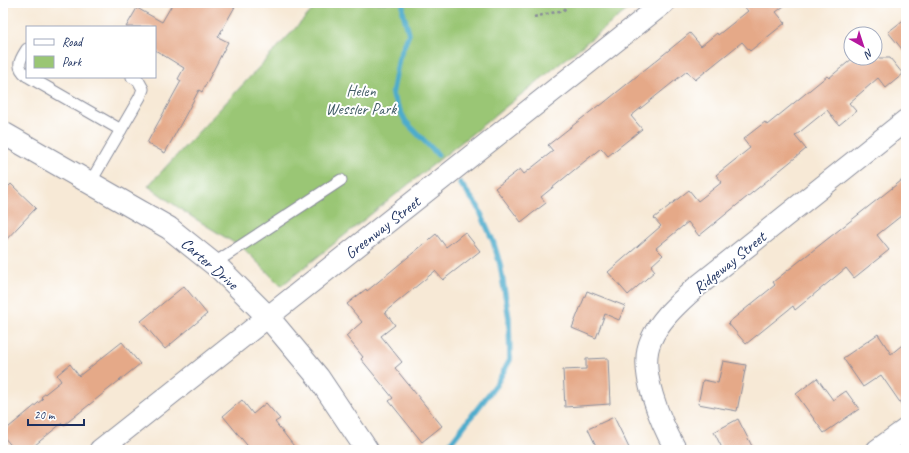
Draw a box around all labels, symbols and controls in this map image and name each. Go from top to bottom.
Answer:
legend [26,26,156,78]
north arrow [843,26,883,66]
text: Road [62,34,84,50]
text: N [861,46,876,63]
text: Park [62,54,83,70]
park label: Helen Wessler Park [326,81,397,119]
street label: Greenway Street [341,191,426,263]
street label: Ridgeway Street [689,226,771,298]
street label: Carter Drive [177,234,243,295]
scale bar [28,401,84,427]
text: 20 m [34,407,56,423]

